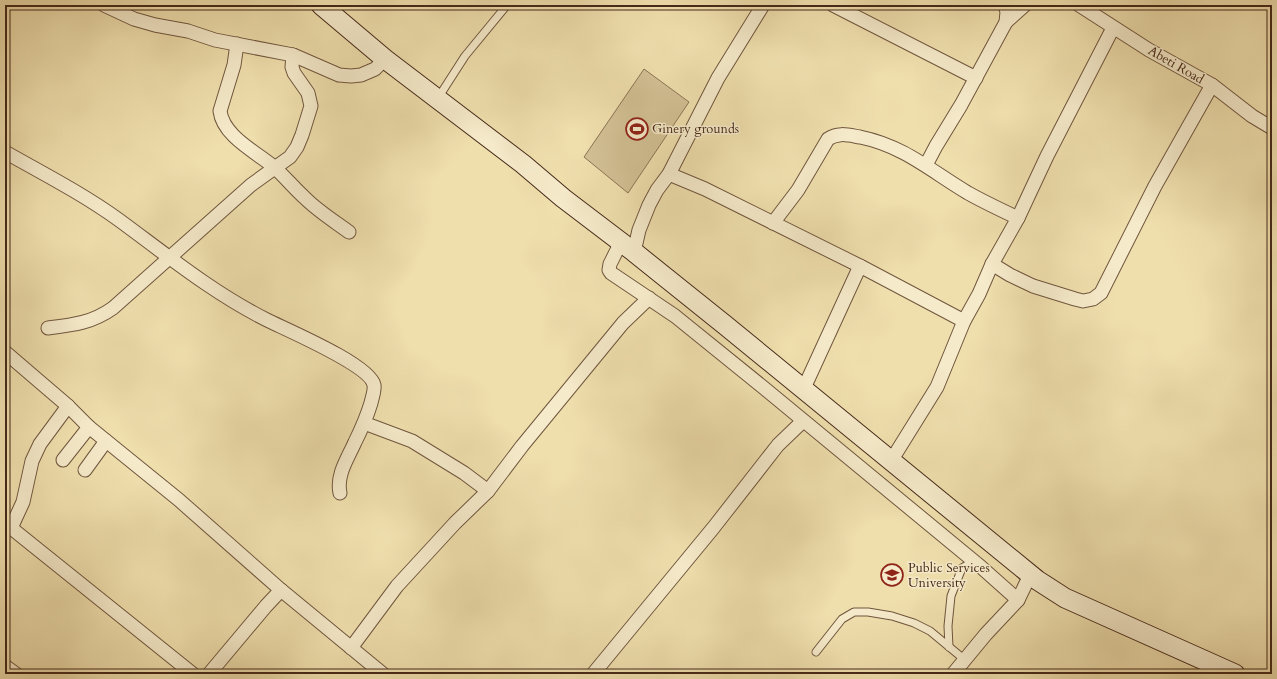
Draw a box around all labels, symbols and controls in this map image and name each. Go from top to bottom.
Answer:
street label: Abeti Road [1145,42,1207,88]
sports icon: Ginery grounds [624,116,650,142]
place label: Ginery grounds [652,120,739,138]
place label: Public Services University [908,559,990,592]
school or university icon: Public Services University [879,562,905,588]

